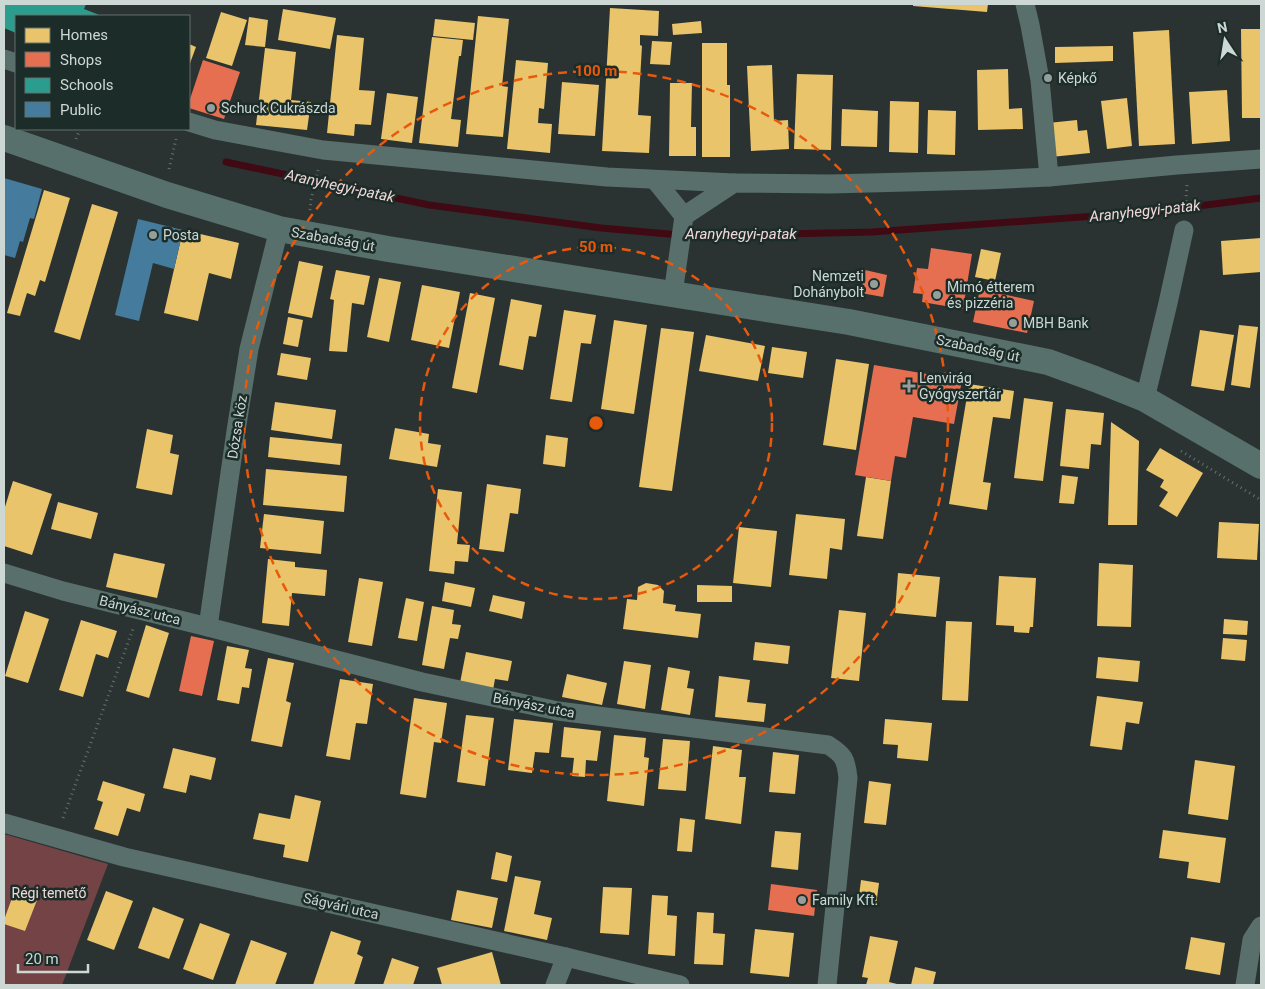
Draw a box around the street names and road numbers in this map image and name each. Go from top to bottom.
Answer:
street label: Szabadság út [290,224,377,254]
street label: Szabadság út [935,331,1022,365]
street label: Dózsa köz [224,394,250,460]
street label: Bányász utca [98,592,182,628]
street label: Bányász utca [492,689,576,721]
street label: Ságvári utca [302,890,380,922]

